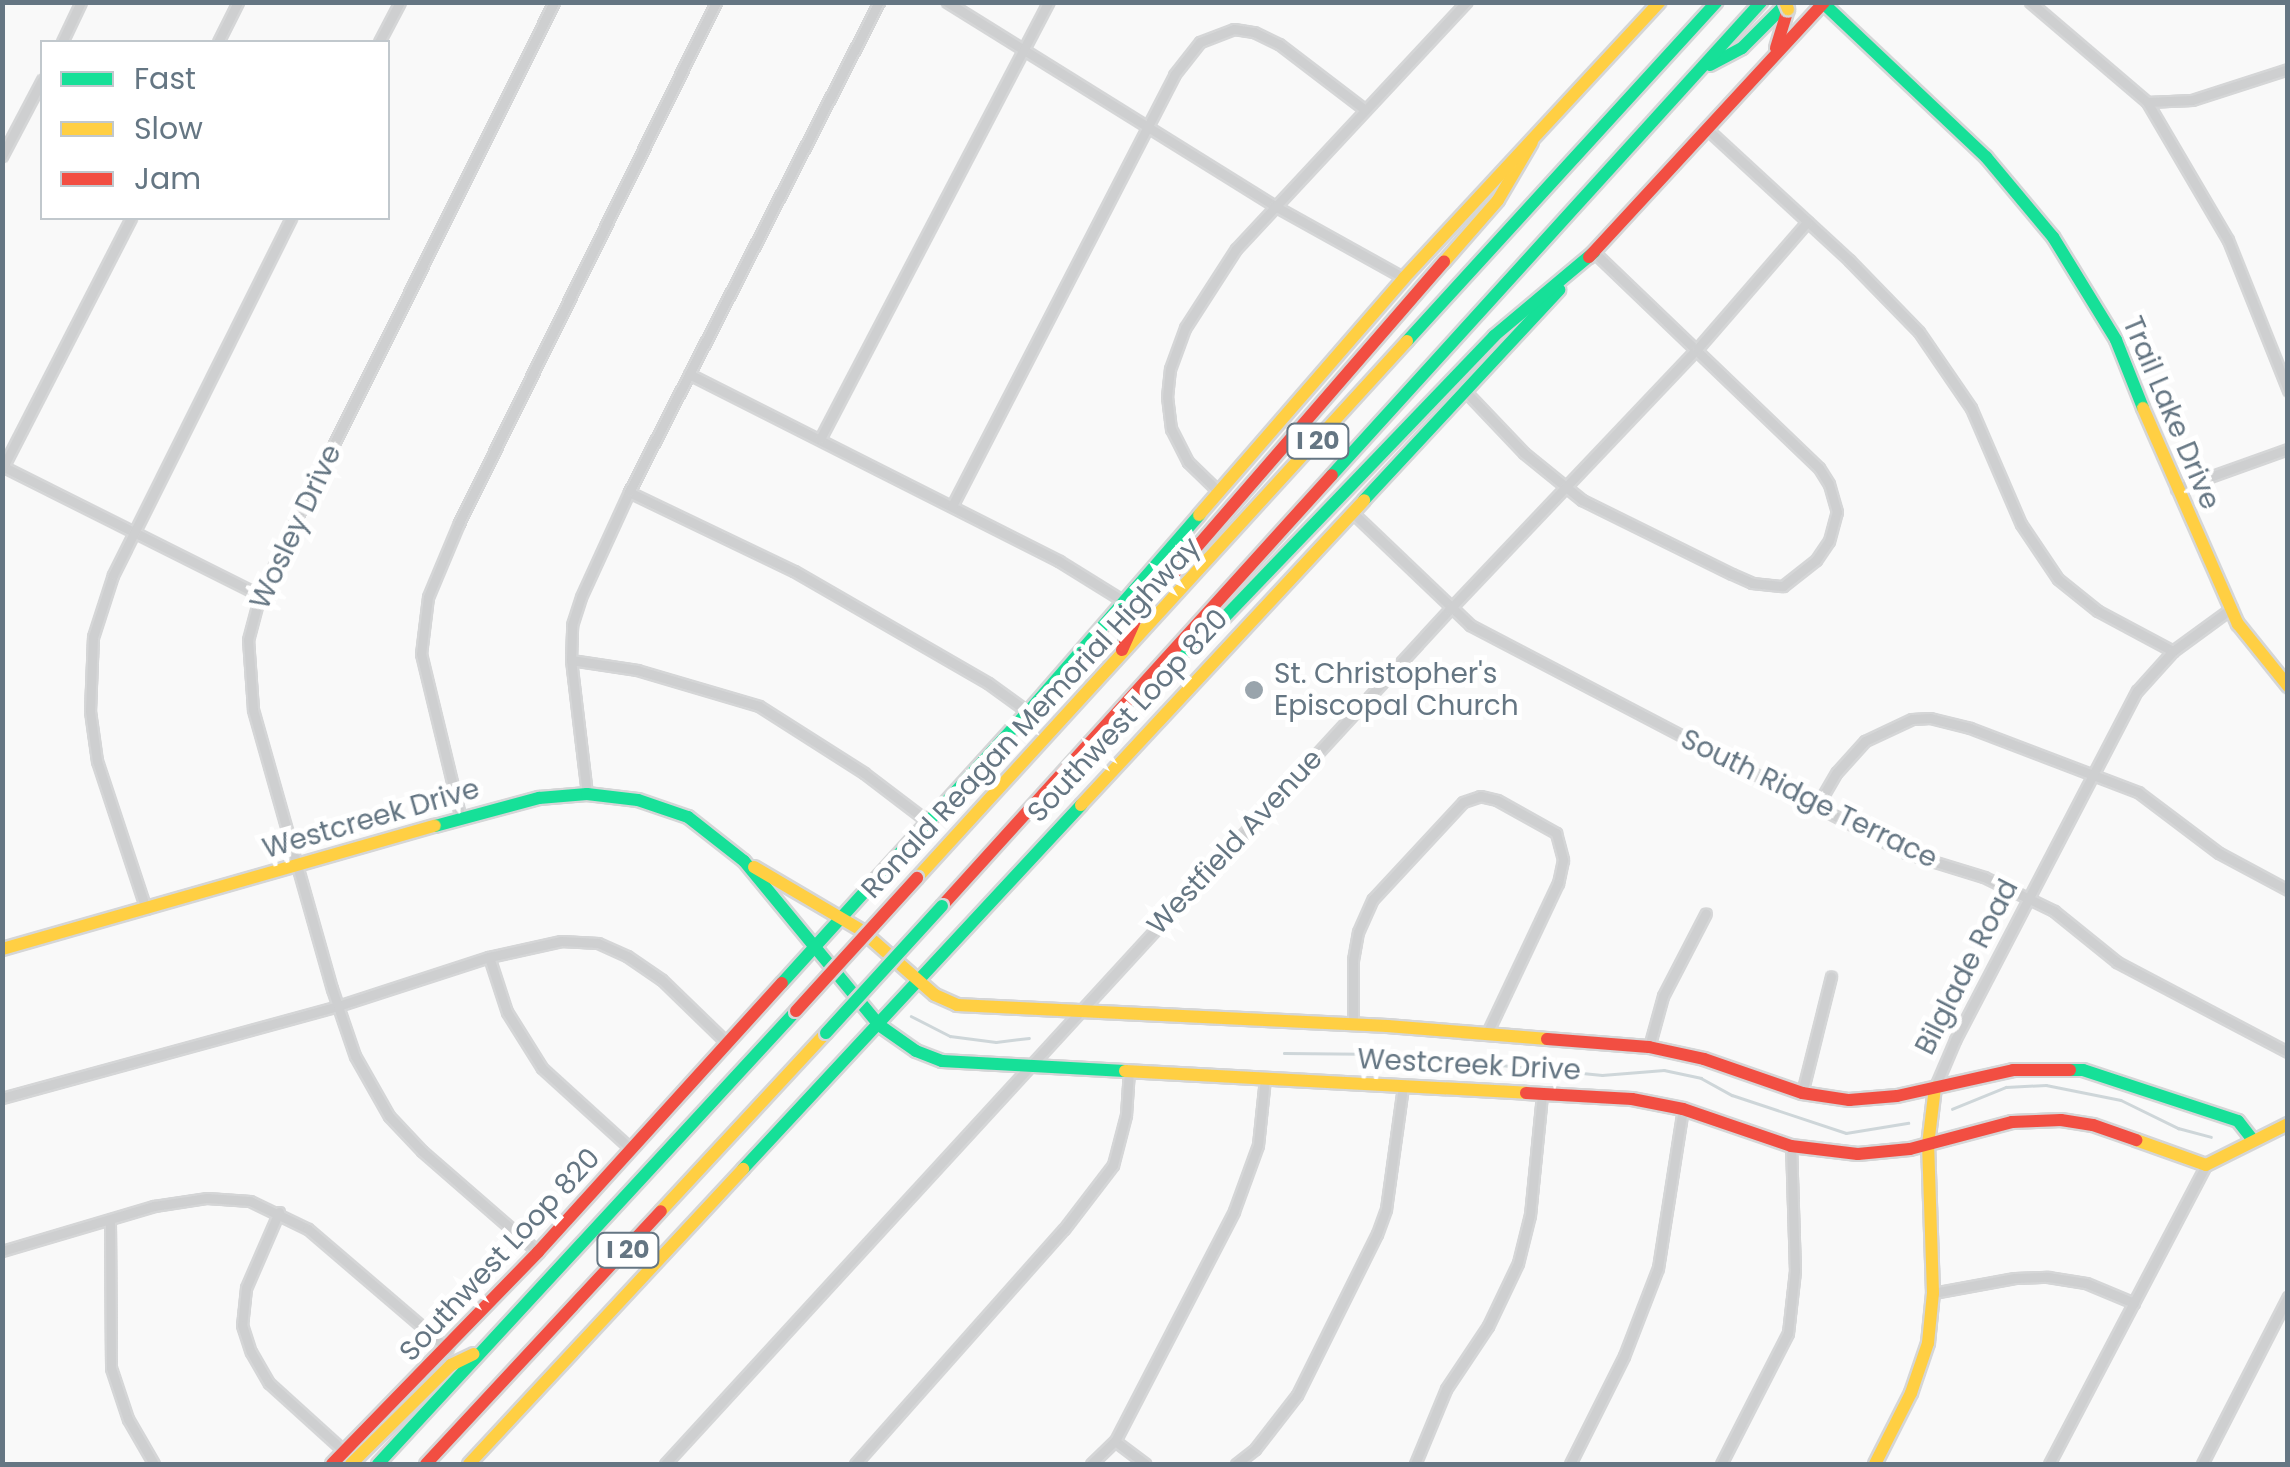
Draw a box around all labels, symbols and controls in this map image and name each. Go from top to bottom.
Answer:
legend [40,40,390,220]
text: Fast [134,57,196,100]
text: Slow [134,107,203,150]
text: Jam [134,157,201,200]
street label: Trail Lake Drive [2115,312,2227,514]
road number: I 20 [1286,421,1350,461]
street label: Wosley Drive [243,439,349,615]
street label: Ronald Reagan Memorial Highway [855,531,1207,905]
street label: Southwest Loop 820 [1021,603,1235,829]
place label: St. Christopher's Episcopal Church [1274,657,1519,723]
marker: St. Christopher's Episcopal Church [1243,679,1265,701]
street label: South Ridge Terrace [1675,722,1943,876]
street label: Westfield Avenue [1140,742,1330,942]
street label: Westcreek Drive [259,772,483,866]
street label: Bilglade Road [1908,874,2026,1060]
street label: Westcreek Drive [1356,1042,1582,1088]
street label: Southwest Loop 820 [393,1142,607,1368]
road number: I 20 [596,1230,660,1270]

